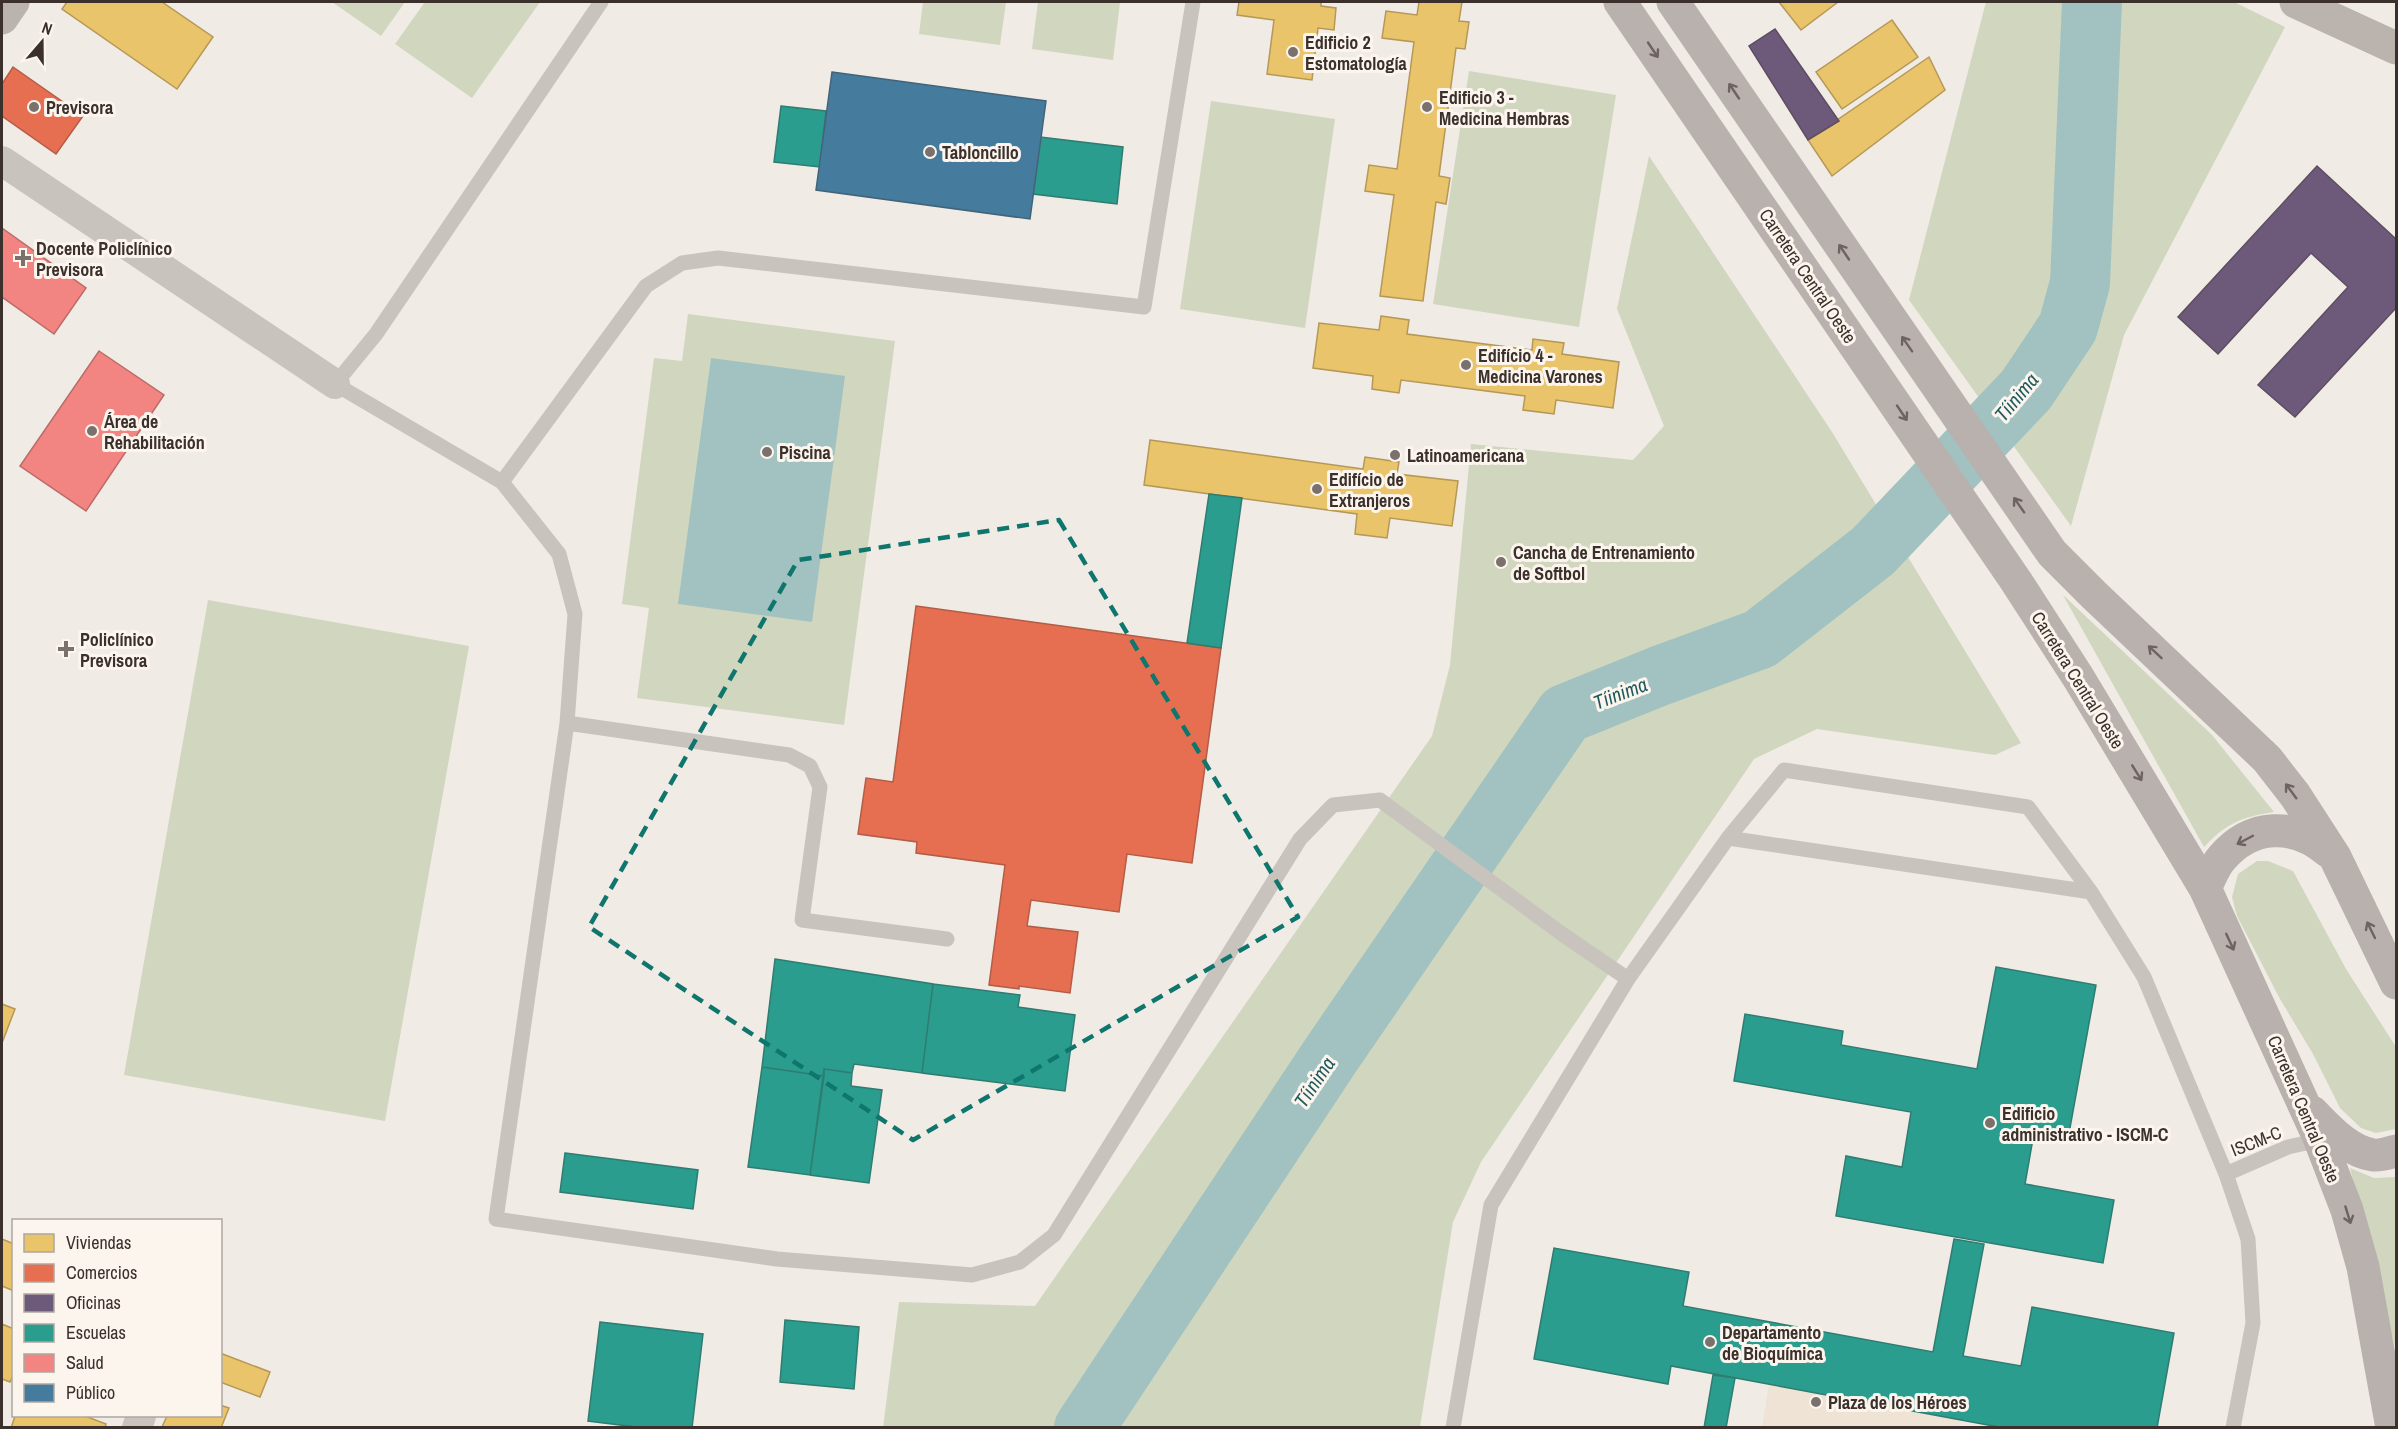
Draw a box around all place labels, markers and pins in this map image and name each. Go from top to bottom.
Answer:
place label: Edificio 2 Estomatología [1305,30,1407,76]
marker: Edificio 2 Estomatología [1286,45,1300,59]
place label: Edificio 3 - Medicina Hembras [1439,85,1569,131]
place label: Previsora [46,95,114,120]
marker: Previsora [27,100,41,114]
marker: Edificio 3 - Medicina Hembras [1420,100,1434,114]
place label: Tabloncillo [942,140,1019,165]
marker: Tabloncillo [923,145,937,159]
place label: Docente Policlínico Previsora [36,236,172,282]
marker: Docente Policlínico Previsora [14,249,32,267]
place label: Edifício 4 - Medicina Varones [1478,343,1603,389]
marker: Edifício 4 - Medicina Varones [1459,358,1473,372]
place label: Área de Rehabilitación [104,409,205,455]
marker: Área de Rehabilitación [85,424,99,438]
place label: Piscina [779,440,831,465]
place label: Latinoamericana [1407,443,1525,468]
marker: Piscina [760,445,774,459]
marker: Latinoamericana [1388,448,1402,462]
place label: Edifício de Extranjeros [1329,467,1410,513]
marker: Edifício de Extranjeros [1310,482,1324,496]
place label: Cancha de Entrenamiento de Softbol [1513,540,1695,586]
marker: Cancha de Entrenamiento de Softbol [1494,555,1508,569]
place label: Policlínico Previsora [80,627,154,673]
marker: Policlínico Previsora [57,640,75,658]
place label: Edificio administrativo - ISCM-C [2002,1101,2169,1147]
marker: Edificio administrativo - ISCM-C [1983,1116,1997,1130]
place label: Departamento de Bioquímica [1722,1320,1824,1366]
marker: Departamento de Bioquímica [1703,1335,1717,1349]
place label: Plaza de los Héroes [1828,1390,1967,1415]
marker: Plaza de los Héroes [1809,1395,1823,1409]

